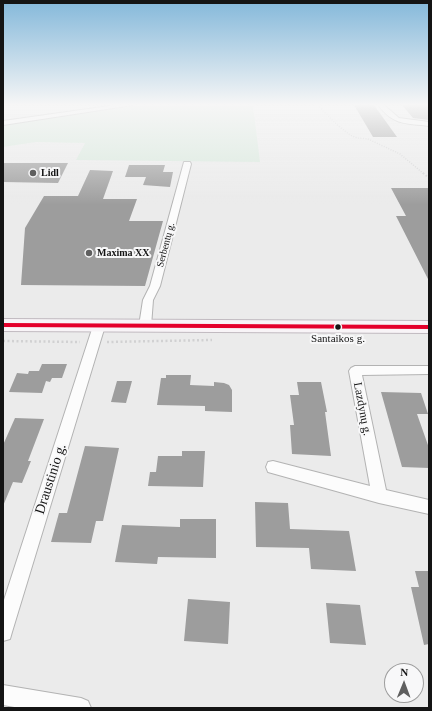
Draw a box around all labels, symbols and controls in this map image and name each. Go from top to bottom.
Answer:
place label: Lidl [41,167,59,179]
marker: Lidl [28,168,38,178]
street label: Serbentų g. [154,221,178,269]
place label: Maxima XX [97,247,149,259]
marker: Maxima XX [84,248,94,258]
marker: Santaikos g. [333,322,343,332]
place label: Santaikos g. [311,332,365,346]
street label: Lazdynų g. [350,381,374,437]
street label: Draustinio g. [32,442,70,516]
north arrow [384,663,424,703]
text: N [400,666,408,678]

